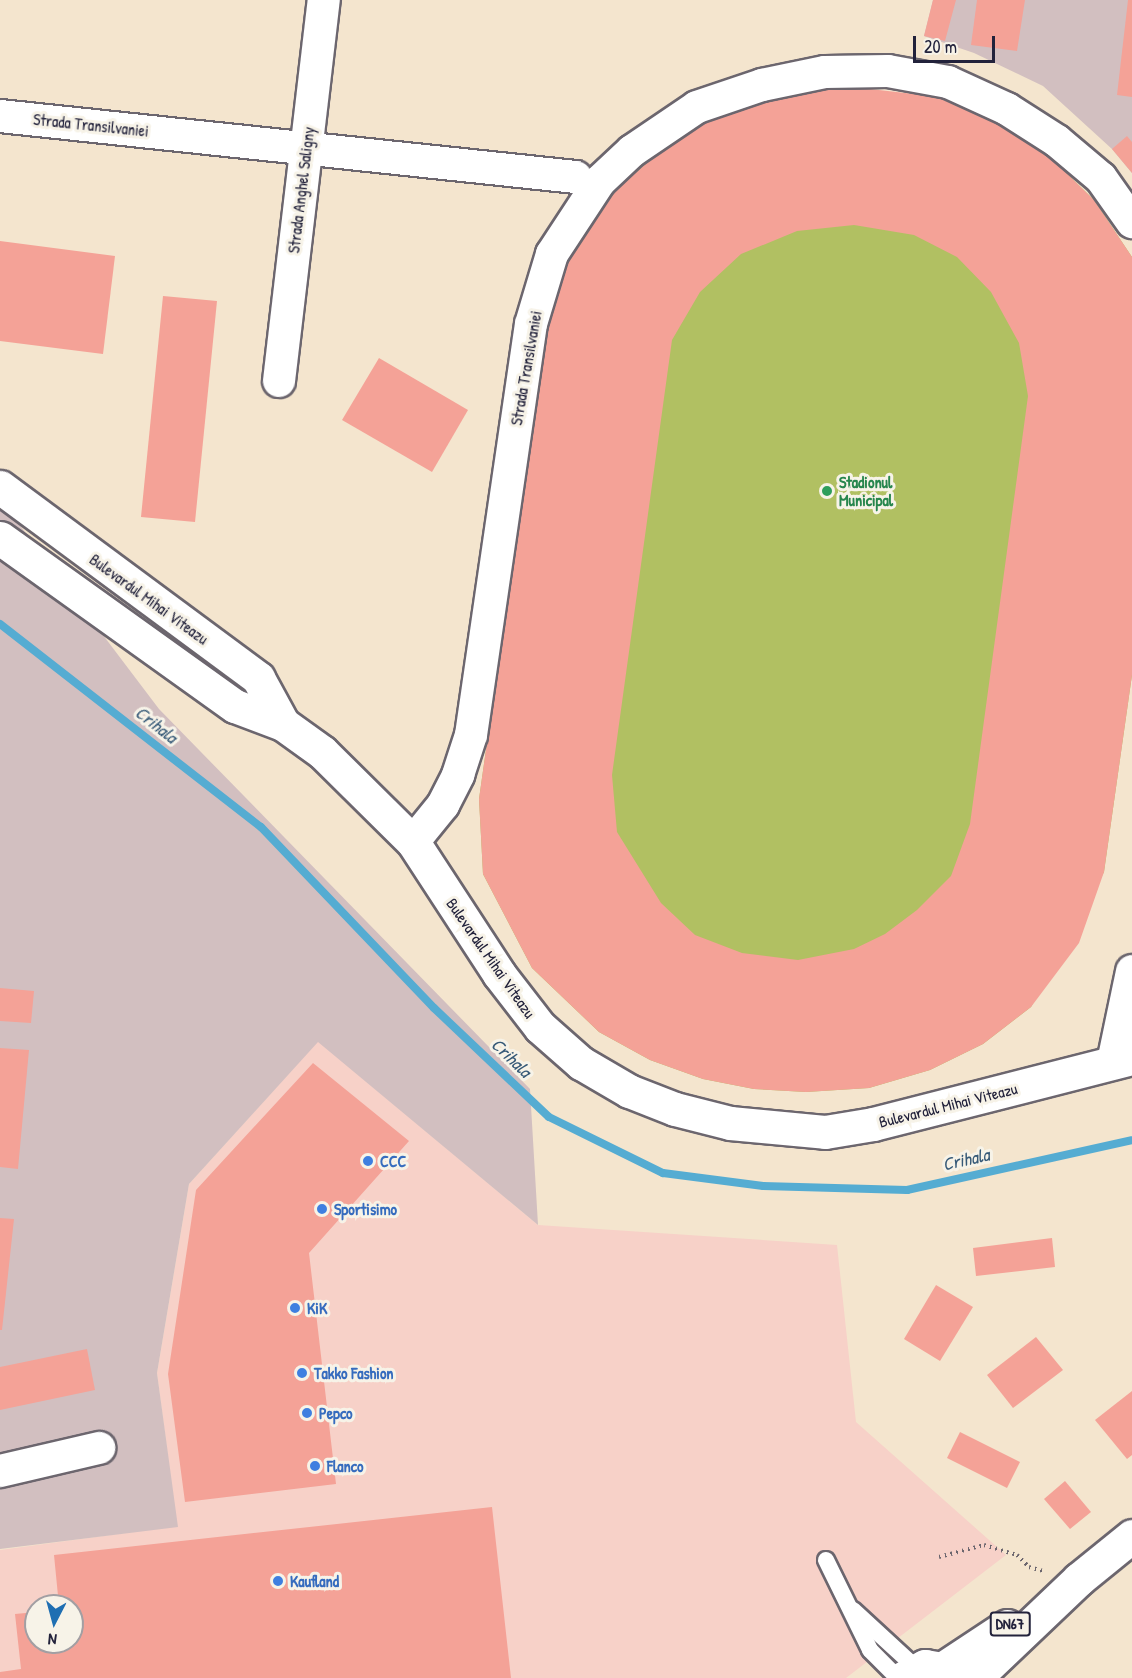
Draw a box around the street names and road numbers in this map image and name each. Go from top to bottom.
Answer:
street label: Strada Transilvaniei [32,109,150,141]
street label: Strada Anghel Saligny [284,126,318,254]
street label: Strada Transilvaniei [506,309,546,427]
street label: Bulevardul Mihai Viteazu [86,550,212,648]
street label: Bulevardul Mihai Viteazu [442,894,540,1022]
street label: Bulevardul Mihai Viteazu [877,1079,1019,1131]
road number: DN67 [989,1612,1031,1636]

